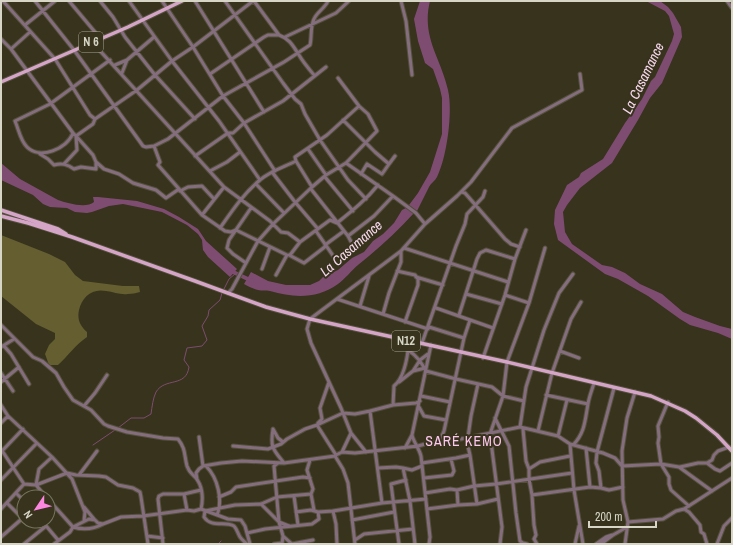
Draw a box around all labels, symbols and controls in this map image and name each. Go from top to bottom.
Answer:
road number: N 6 [79,32,103,52]
water label: La Casamance [618,39,668,117]
water label: La Casamance [316,216,386,280]
road number: N12 [392,331,420,351]
district label: SARÉ KEMO [425,432,503,450]
north arrow [16,489,56,529]
scale bar [589,503,656,529]
text: N [20,508,35,521]
text: 200 m [595,509,622,525]

